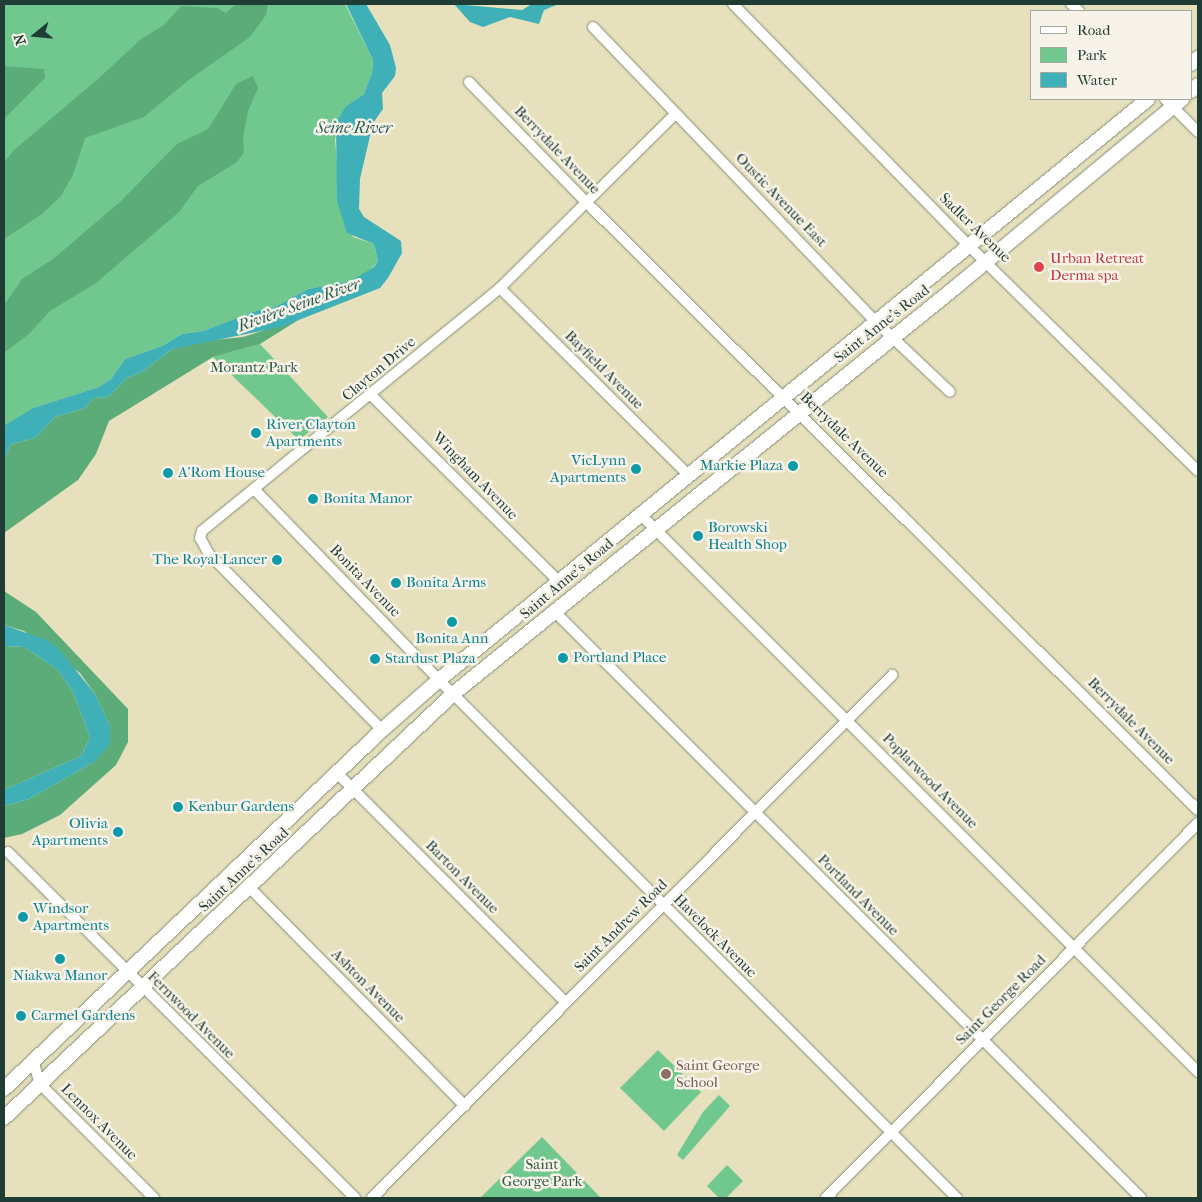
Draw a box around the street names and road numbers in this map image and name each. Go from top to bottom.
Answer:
street label: Berrydale Avenue [510,102,604,198]
street label: Oustic Avenue East [731,149,831,251]
street label: Sadler Avenue [936,189,1014,267]
street label: Saint Anne's Road [831,281,933,367]
street label: Bayfield Avenue [561,327,647,413]
street label: Clayton Drive [339,333,419,405]
street label: Berrydale Avenue [796,388,892,482]
street label: Wingham Avenue [428,428,522,524]
street label: Saint Anne's Road [517,535,617,623]
street label: Bonita Avenue [326,541,404,621]
street label: Berrydale Avenue [1084,674,1178,768]
street label: Poplarwood Avenue [878,729,982,833]
street label: Saint Anne's Road [195,824,293,916]
street label: Barton Avenue [422,837,502,917]
street label: Portland Avenue [814,851,902,939]
street label: Saint Andrew Road [571,876,671,976]
street label: Havelock Avenue [670,891,760,981]
street label: Ashton Avenue [327,945,409,1027]
street label: Saint George Road [952,951,1050,1049]
street label: Fernwood Avenue [144,968,238,1062]
street label: Lennox Avenue [57,1080,141,1164]

